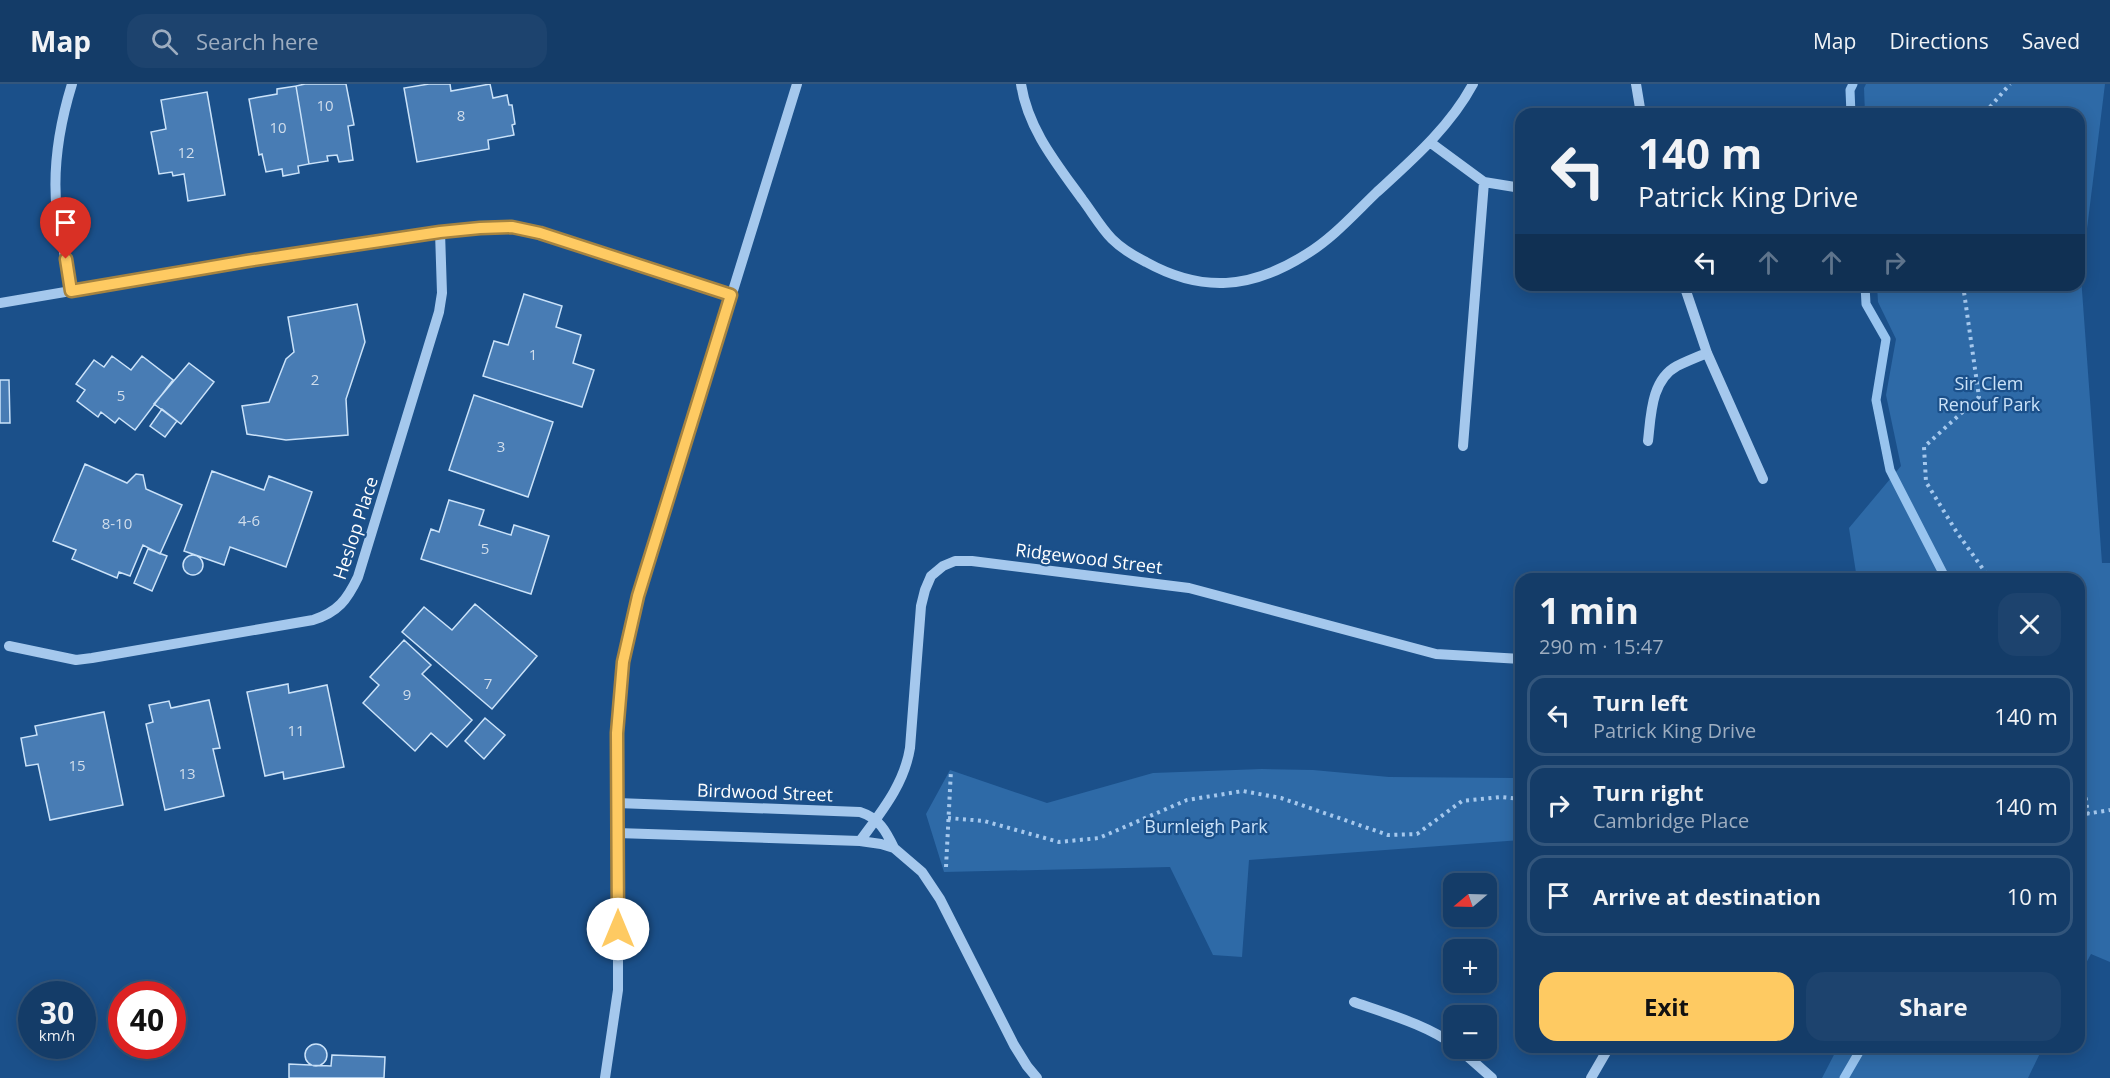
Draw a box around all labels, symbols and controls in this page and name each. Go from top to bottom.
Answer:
search box [127,14,547,68]
text: Map [30,22,91,60]
icon: search [148,25,181,58]
text: Search here [196,26,319,56]
text: Map [1813,27,1856,55]
text: Directions [1889,27,1989,55]
text: Saved [2022,27,2080,55]
house number: 10 [316,95,334,115]
house number: 8 [457,105,465,125]
house number: 10 [269,117,287,137]
text: 140 m [1638,124,1762,181]
icon: left [1539,132,1617,210]
house number: 12 [177,142,195,162]
text: Patrick King Drive [1638,178,1859,215]
pin [40,197,91,259]
icon: arrive [49,206,82,239]
icon: left [1689,246,1722,279]
icon: ahead [1752,246,1785,279]
icon: ahead [1815,246,1848,279]
icon: right [1878,246,1911,279]
house number: 1 [529,344,537,364]
house number: 2 [311,369,319,389]
park label: Sir Clem Renouf Park [1938,371,2041,416]
house number: 5 [117,385,125,405]
house number: 3 [497,436,505,456]
street label: Heslop Place [327,473,383,583]
house number: 4-6 [238,510,260,530]
house number: 8-10 [102,513,132,533]
street label: Ridgewood Street [1014,537,1164,579]
house number: 5 [481,538,489,558]
text: 1 min [1539,586,1639,635]
button: close [1998,593,2061,656]
text: 290 m · 15:47 [1539,633,1664,660]
house number: 7 [484,673,492,693]
house number: 9 [403,684,411,704]
text: Turn left [1593,687,1688,717]
icon: left [1542,699,1575,732]
text: 140 m [1994,701,2058,731]
text: Patrick King Drive [1593,717,1756,744]
house number: 11 [287,720,305,740]
house number: 15 [68,755,86,775]
house number: 13 [178,763,196,783]
text: Turn right [1593,777,1704,807]
street label: Birdwood Street [697,778,833,806]
icon: right [1542,789,1575,822]
text: 140 m [1994,791,2058,821]
text: Cambridge Place [1593,807,1749,834]
park label: Burnleigh Park [1144,814,1268,838]
north arrow [1443,873,1497,927]
map controls [1443,873,1497,1059]
icon: arrive [1542,879,1575,912]
text: Arrive at destination [1593,881,1821,911]
text: 10 m [2007,881,2058,911]
position arrow [586,897,650,961]
button: + [1443,939,1497,993]
button: Exit [1539,972,1794,1041]
button: Share [1806,972,2061,1041]
speed limit sign: 40 [108,981,186,1059]
text: 30 [40,992,74,1033]
button: − [1443,1005,1497,1059]
text: km/h [39,1025,75,1045]

